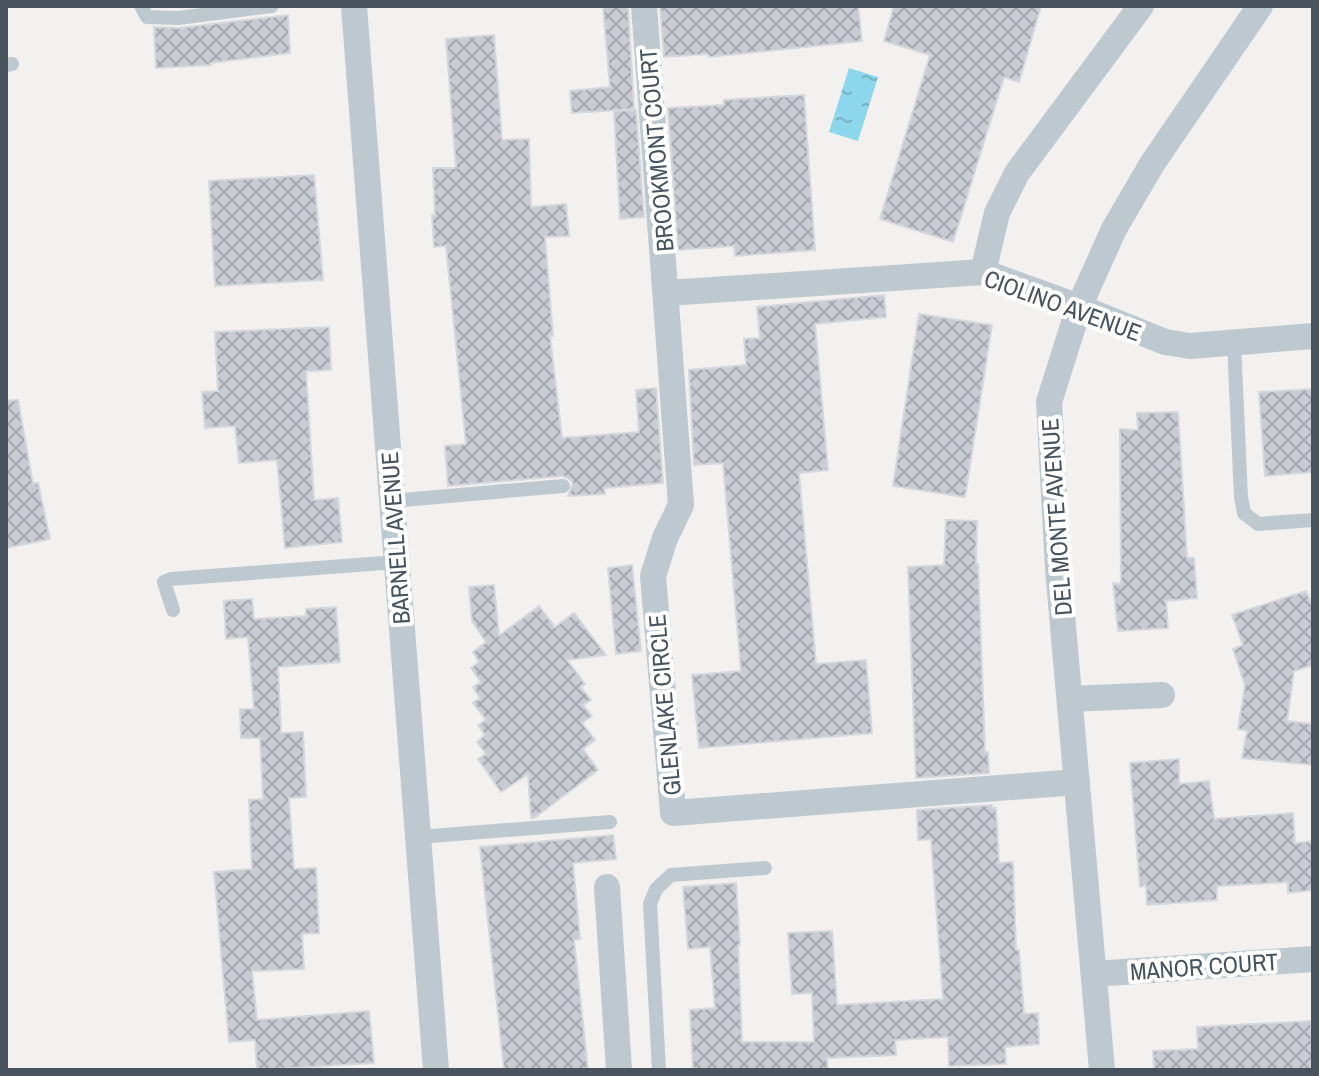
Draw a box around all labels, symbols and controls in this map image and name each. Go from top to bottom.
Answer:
street label: BROOKMONT COURT [631,47,681,253]
street label: CIOLINO AVENUE [980,262,1146,348]
street label: DEL MONTE AVENUE [1033,417,1079,617]
street label: BARNELL AVENUE [373,451,417,625]
street label: GLENLAKE CIRCLE [640,613,688,797]
street label: MANOR COURT [1129,945,1279,987]

